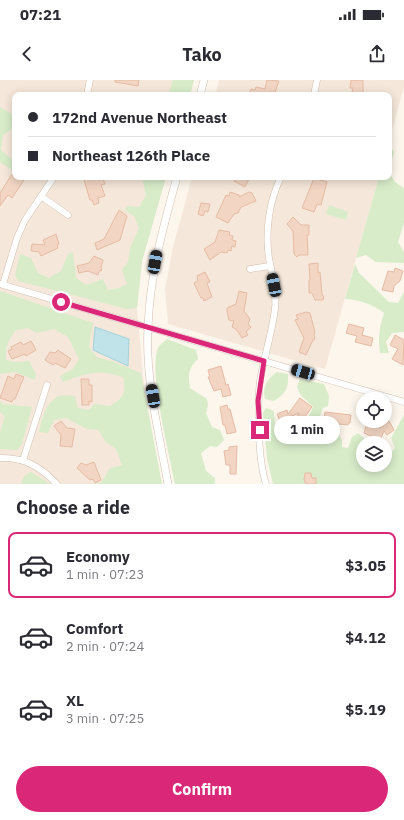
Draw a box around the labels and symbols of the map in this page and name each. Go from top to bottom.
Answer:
car [147,249,163,275]
car [266,272,282,298]
route start [52,293,70,311]
car [290,363,316,381]
car [145,383,161,409]
callout: 1 min [274,416,340,444]
route end [251,421,269,439]

